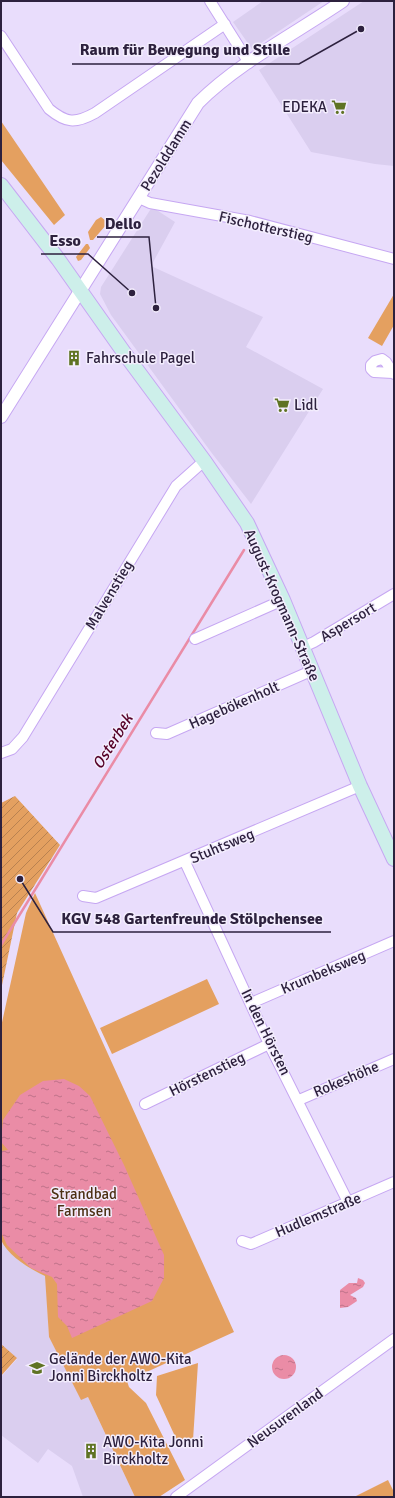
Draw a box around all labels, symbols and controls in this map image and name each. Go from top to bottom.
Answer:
callout: Raum für Bewegung und Stille [72,36,299,64]
text: Raum für Bewegung und Stille [80,40,290,60]
place label: EDEKA [282,98,327,116]
supermarket icon: EDEKA [330,98,348,116]
street label: Pezolddamm [137,116,195,194]
street label: Fischotterstieg [217,207,315,247]
callout: Dello [97,209,149,237]
text: Dello [105,214,141,234]
callout: Esso [41,226,88,254]
text: Esso [49,231,81,251]
building icon: Fahrschule Pagel [65,349,83,367]
place label: Fahrschule Pagel [86,349,195,367]
supermarket icon: Lidl [273,396,291,414]
place label: Lidl [294,396,318,414]
street label: August-Krogmann-Straße [240,526,324,684]
street label: Malvenstieg [81,557,137,633]
street label: Aspersort [317,598,379,646]
street label: Hagebökenholt [186,677,282,733]
water label: Osterbek [88,709,139,773]
street label: Stuhtsweg [187,824,257,868]
callout: KGV 548 Gartenfreunde Stölpchensee [53,904,331,932]
text: KGV 548 Gartenfreunde Stölpchensee [61,909,323,929]
street label: Krumbeksweg [278,946,368,998]
street label: In den Hörsten [237,986,295,1078]
street label: Hörstenstieg [166,1048,248,1100]
street label: Rokeshöhe [310,1057,382,1101]
park label: Strandbad Farmsen [51,1185,117,1220]
street label: Hudlemstraße [272,1189,364,1241]
place label: Gelände der AWO-Kita Jonni Birckholtz [49,1350,192,1385]
school or university icon: Gelände der AWO-Kita Jonni Birckholtz [28,1359,46,1377]
street label: Neusurenland [243,1384,327,1452]
place label: AWO-Kita Jonni Birckholtz [103,1433,204,1468]
building icon: AWO-Kita Jonni Birckholtz [82,1442,100,1460]

